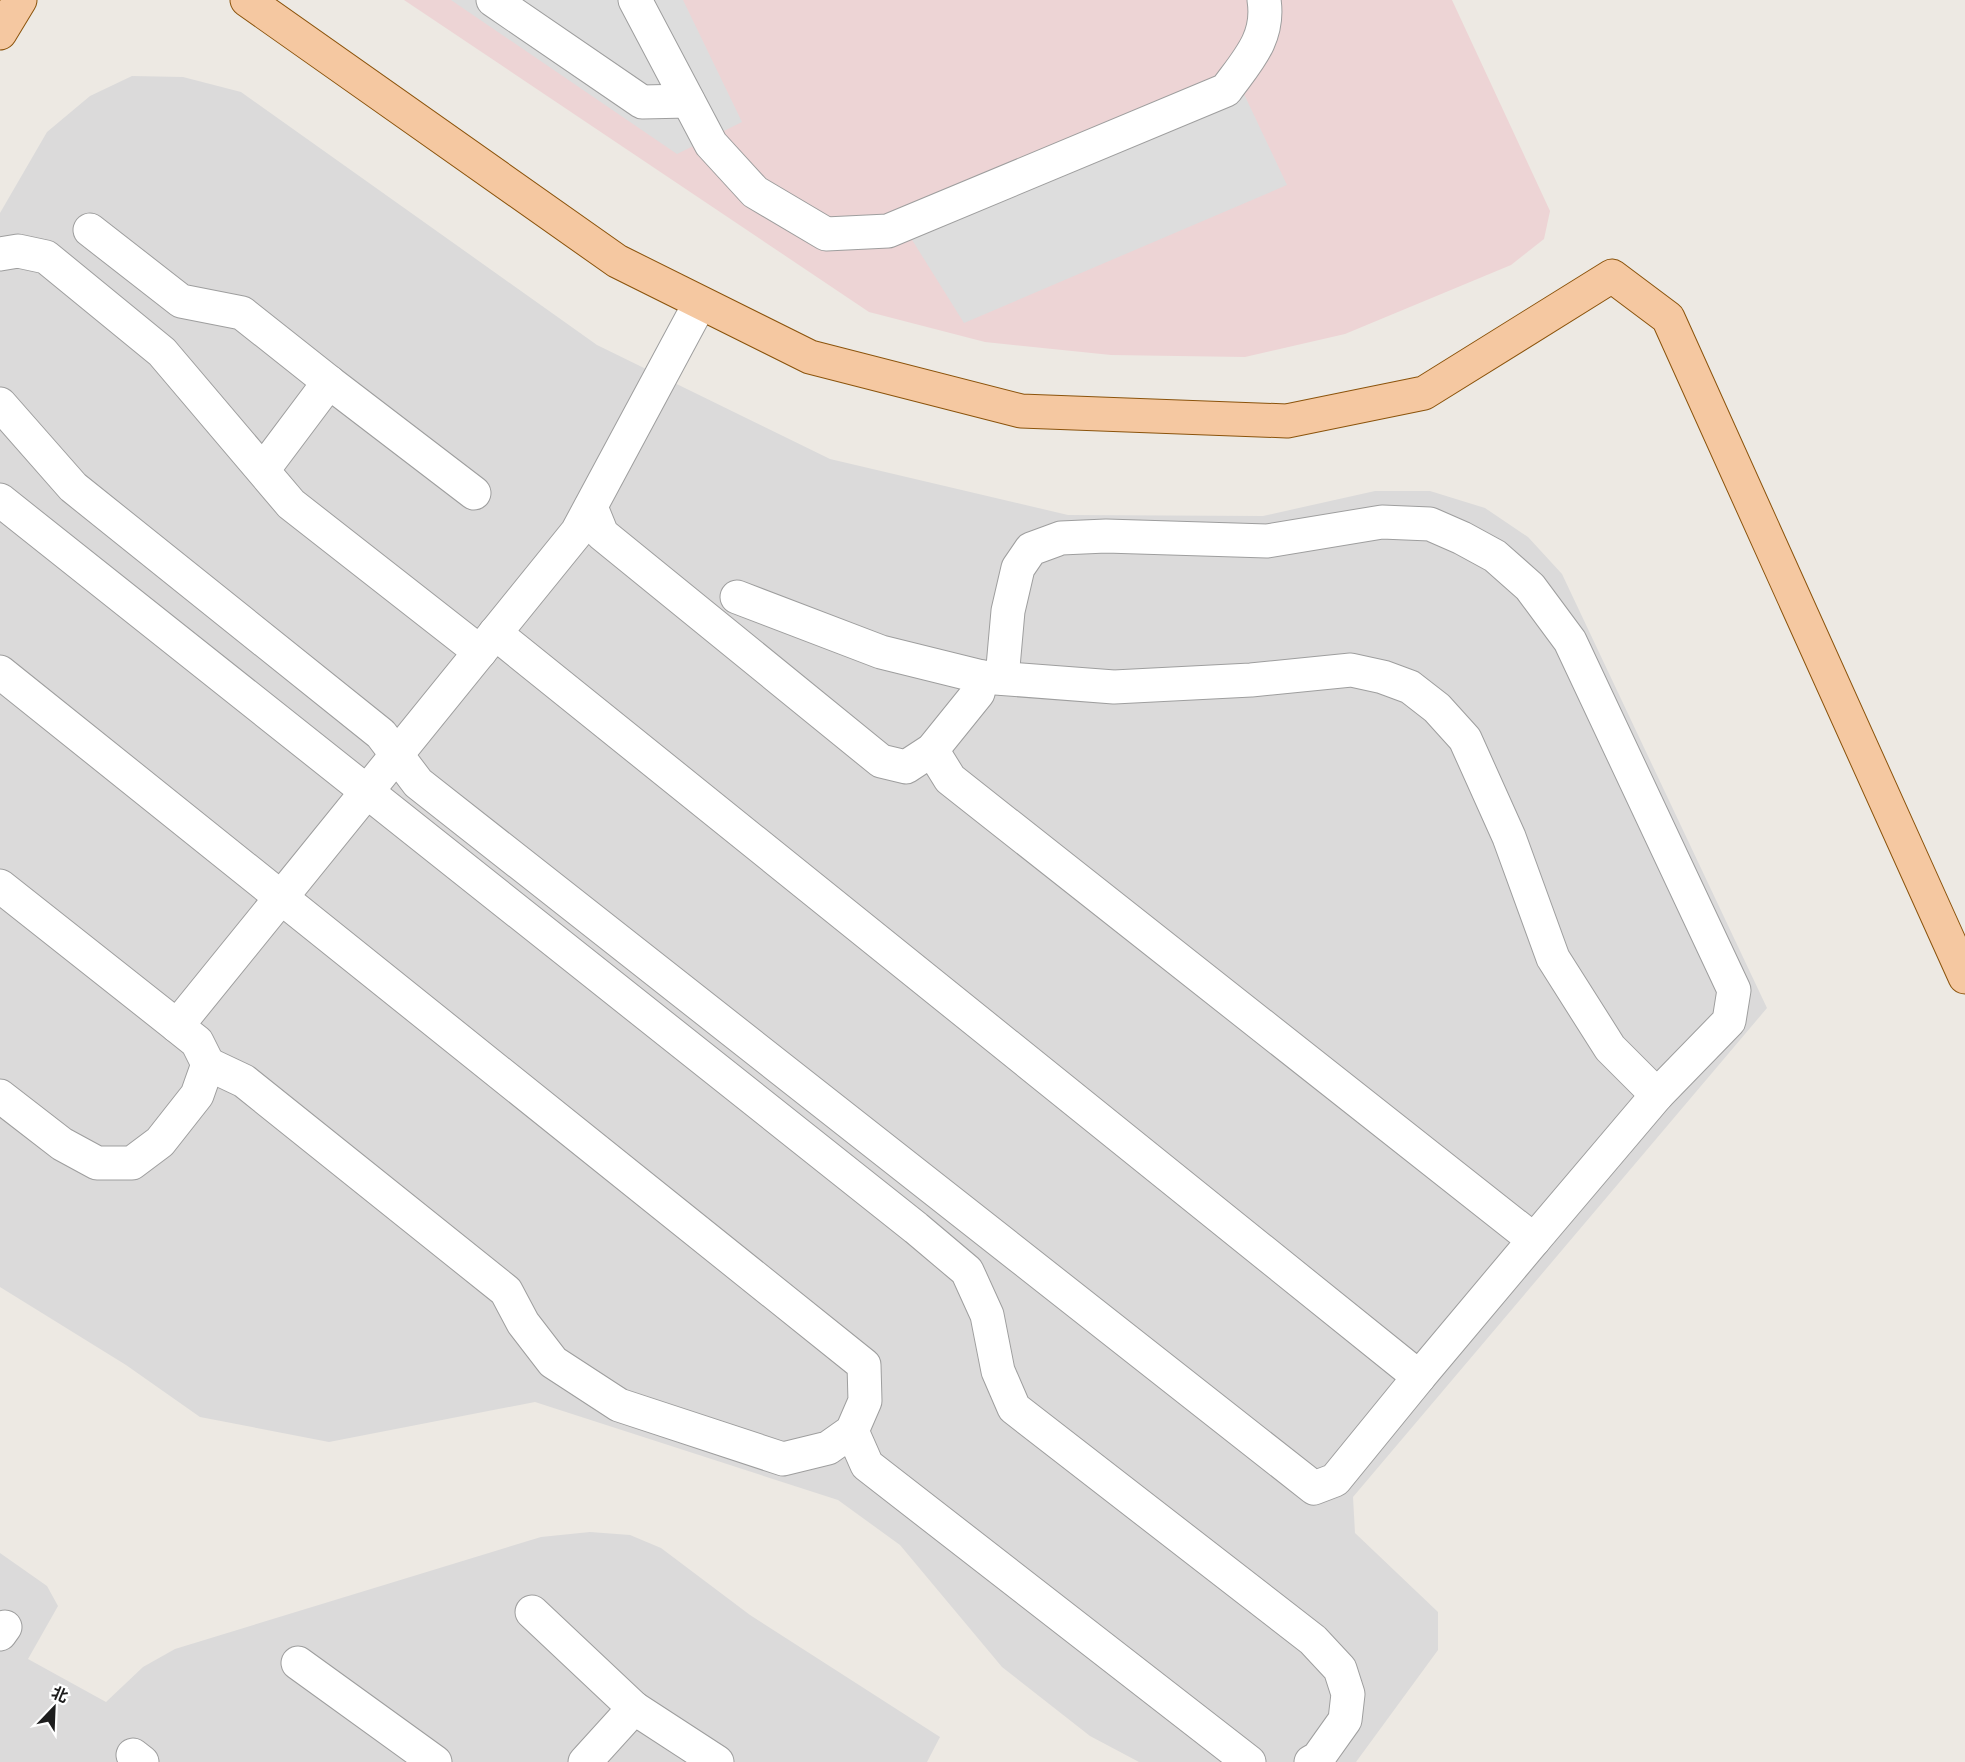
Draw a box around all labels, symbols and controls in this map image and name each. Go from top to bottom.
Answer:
north arrow [24,1678,84,1738]
text: 北 [49,1684,70,1706]

